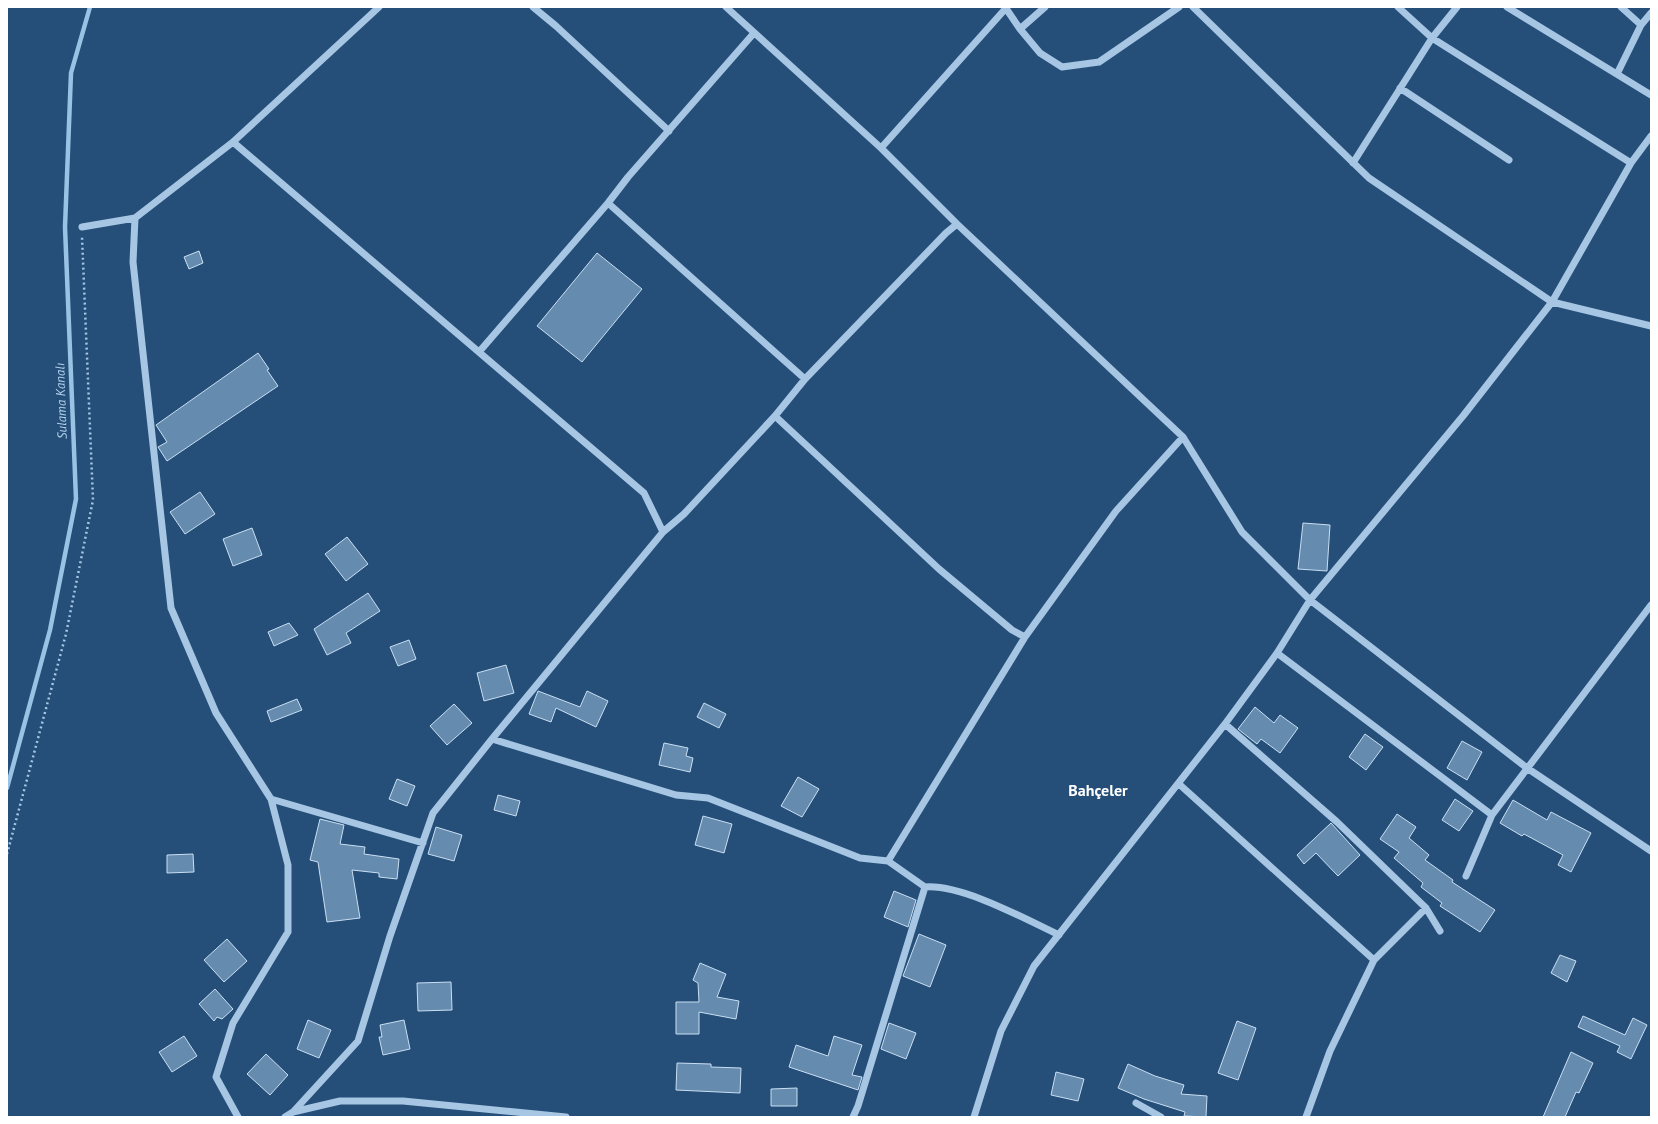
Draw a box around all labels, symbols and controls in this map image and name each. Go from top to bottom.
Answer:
water label: Sulama Kanalı [51,362,71,439]
district label: Bahçeler [1068,780,1128,800]

